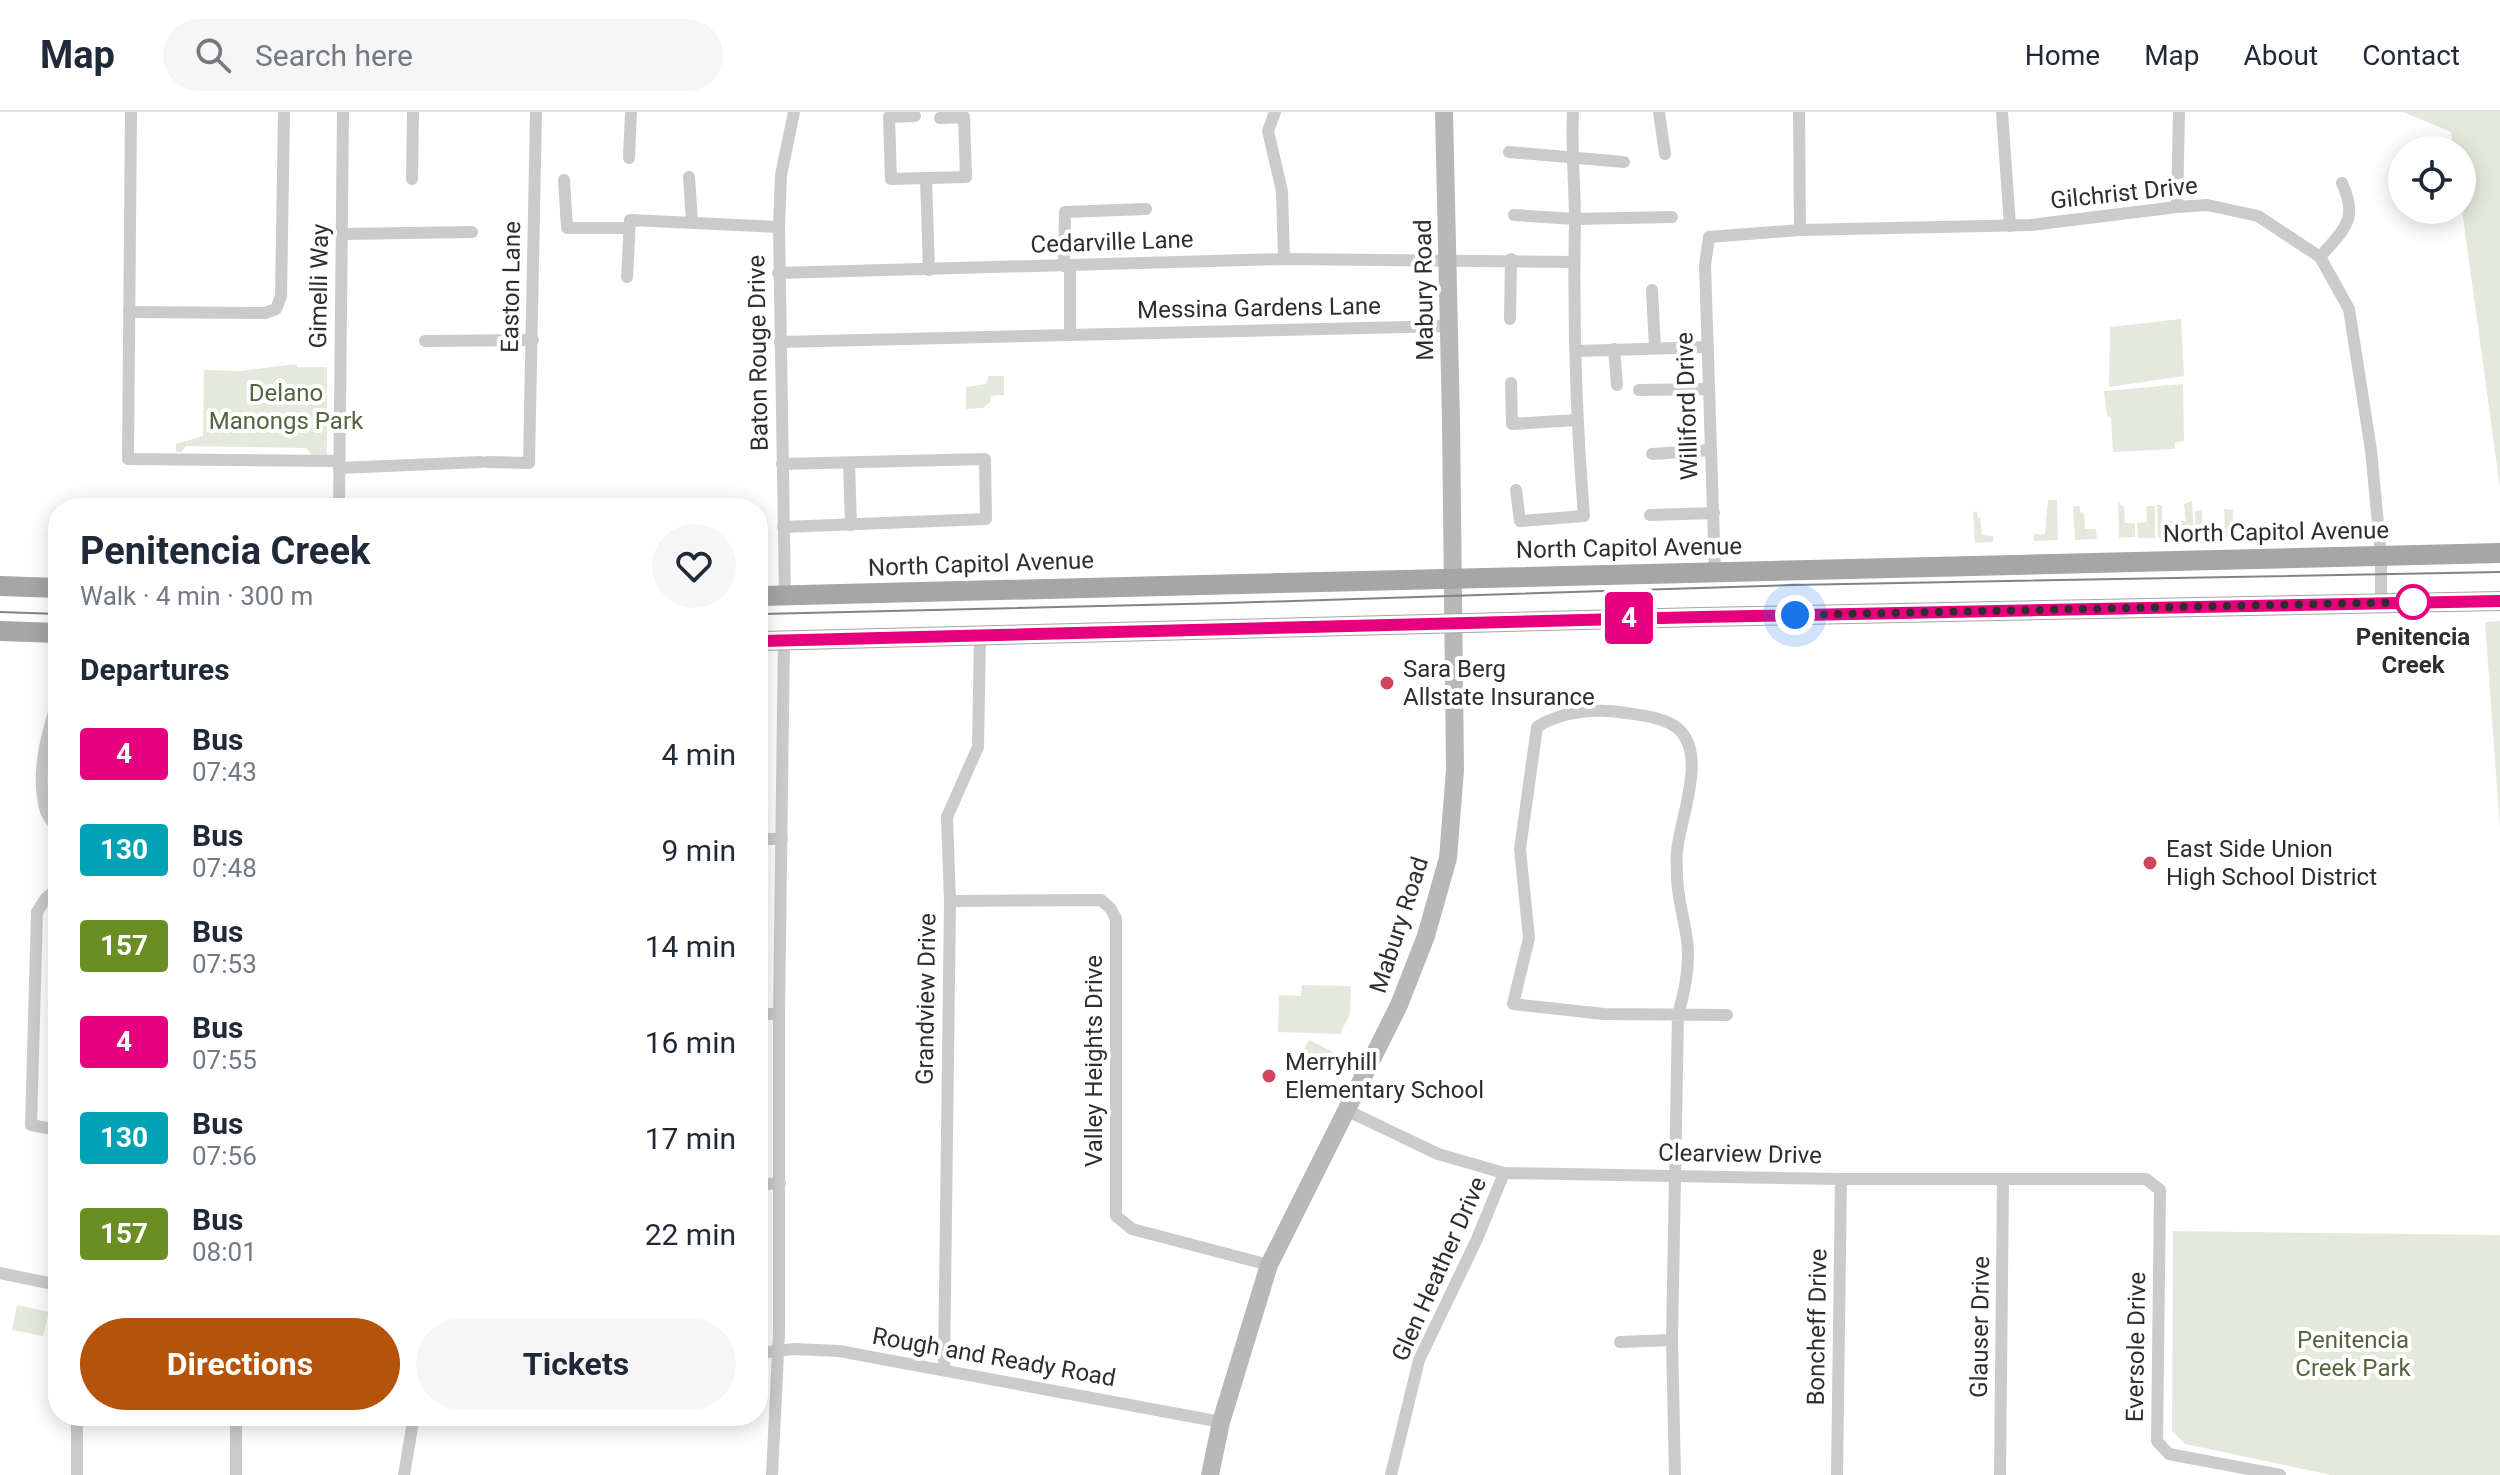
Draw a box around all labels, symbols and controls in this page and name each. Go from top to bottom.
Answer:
search box [163,19,723,91]
text: Map [40,33,115,77]
icon: search [191,33,235,77]
text: Search here [255,38,413,73]
text: Home [2025,39,2100,72]
text: Map [2144,39,2200,72]
text: About [2244,39,2318,72]
text: Contact [2362,39,2460,72]
map controls [2388,136,2476,224]
button: locate [2388,136,2476,224]
street label: Gilchrist Drive [2049,171,2199,215]
street label: Mabury Road [1409,219,1439,361]
street label: Easton Lane [496,221,526,353]
street label: Gimelli Way [304,223,334,349]
street label: Cedarville Lane [1030,225,1194,259]
street label: Baton Rouge Drive [742,255,774,451]
street label: Messina Gardens Lane [1137,292,1381,324]
street label: Williford Drive [1670,332,1704,480]
park label: Delano Manongs Park [209,379,364,435]
street label: North Capitol Avenue [2163,516,2389,548]
button: heart [652,524,736,608]
text: Penitencia Creek [80,529,370,573]
street label: North Capitol Avenue [1516,532,1742,564]
street label: North Capitol Avenue [868,546,1094,582]
text: Walk · 4 min · 300 m [80,581,313,611]
marker: Penitencia Creek [2396,585,2430,619]
line badge: 4 [1603,592,1655,644]
your location [1775,595,1815,635]
text: 4 [1621,601,1637,634]
place label: Penitencia Creek [2356,623,2470,679]
text: Departures [80,652,230,687]
place label: Sara Berg Allstate Insurance [1403,655,1595,711]
marker: Sara Berg Allstate Insurance [1378,674,1396,692]
text: Bus [192,722,243,757]
text: 4 [116,737,132,770]
text: 4 min [662,737,736,772]
text: 07:43 [192,757,257,787]
text: Bus [192,818,243,853]
text: 130 [100,833,148,866]
text: 9 min [662,833,736,868]
place label: East Side Union High School District [2166,835,2377,891]
text: 07:48 [192,853,257,883]
street label: Mabury Road [1364,853,1434,997]
marker: East Side Union High School District [2141,854,2159,872]
street label: Grandview Drive [911,913,941,1085]
text: Bus [192,914,243,949]
text: 157 [100,929,148,962]
text: 14 min [645,929,736,964]
text: 07:53 [192,949,257,979]
street label: Valley Heights Drive [1080,955,1108,1167]
text: Bus [192,1010,243,1045]
text: 4 [116,1025,132,1058]
text: 16 min [645,1025,736,1060]
text: 07:55 [192,1045,257,1075]
place label: Merryhill Elementary School [1285,1048,1484,1104]
marker: Merryhill Elementary School [1260,1067,1278,1085]
text: Bus [192,1106,243,1141]
text: 130 [100,1121,148,1154]
text: 17 min [645,1121,736,1156]
street label: Clearview Drive [1658,1139,1822,1169]
text: 07:56 [192,1141,257,1171]
street label: Glen Heather Drive [1386,1172,1492,1366]
text: Bus [192,1202,243,1237]
text: 157 [100,1217,148,1250]
text: 22 min [645,1217,736,1252]
text: 08:01 [192,1237,257,1267]
street label: Boncheff Drive [1802,1248,1832,1406]
street label: Glauser Drive [1965,1256,1995,1398]
street label: Eversole Drive [2121,1272,2151,1422]
button: Directions [80,1318,400,1410]
button: Tickets [416,1318,736,1410]
street label: Rough and Ready Road [870,1322,1118,1392]
park label: Penitencia Creek Park [2295,1326,2412,1382]

